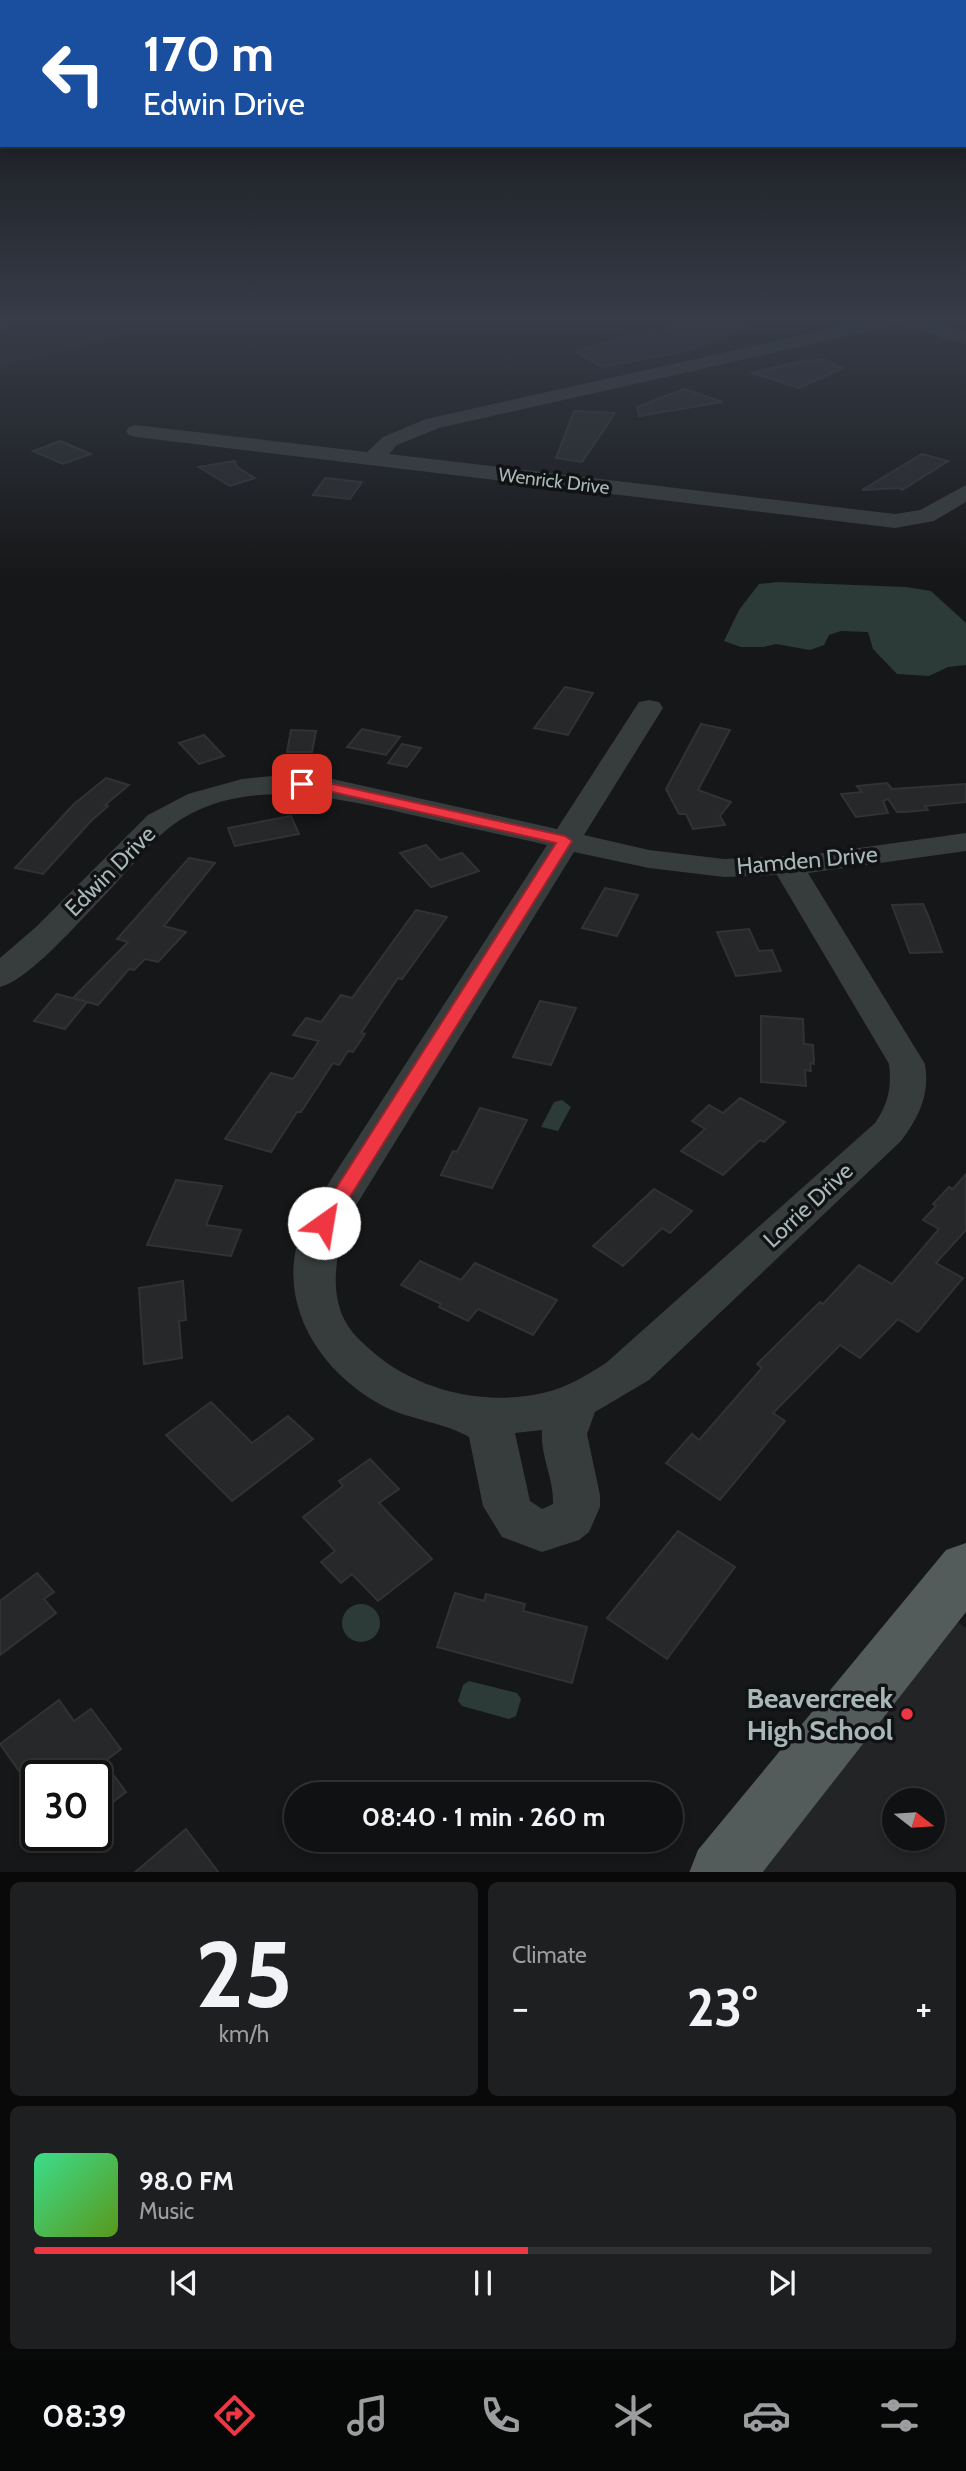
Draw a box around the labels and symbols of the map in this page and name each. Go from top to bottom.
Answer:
street label: Wenrick Drive [497,463,611,499]
pin [272,754,332,814]
street label: Edwin Drive [59,820,161,922]
street label: Hamden Drive [735,840,879,880]
street label: Lorrie Drive [758,1156,859,1253]
position arrow [287,1186,361,1260]
place label: Beavercreek High School [746,1681,893,1747]
marker: Beavercreek High School [899,1706,915,1722]
speed limit sign: 30 [21,1760,112,1851]
north arrow [882,1788,945,1852]

